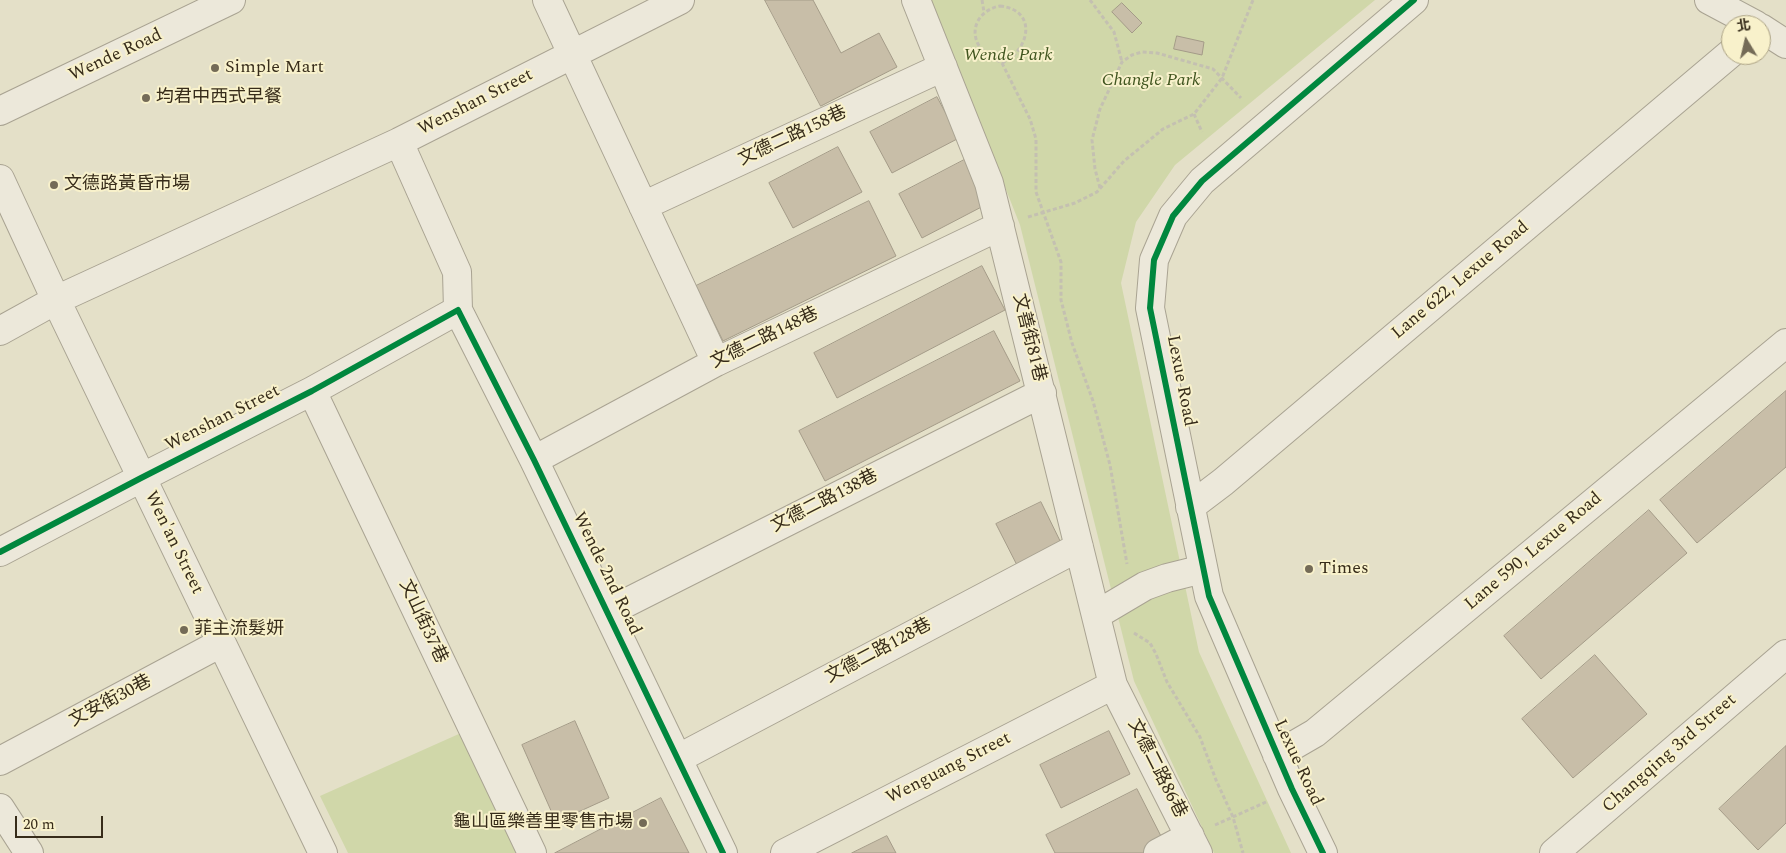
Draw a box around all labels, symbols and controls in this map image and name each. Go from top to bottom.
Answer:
text: 北 [1735,14,1752,37]
north arrow [1721,15,1771,65]
street label: Wende Road [66,25,166,87]
park label: Wende Park [963,45,1053,67]
place label: Simple Mart [225,57,324,79]
marker: Simple Mart [209,62,221,74]
street label: Wenshan Street [415,65,537,141]
park label: Changle Park [1102,70,1200,92]
place label: 均君中西式早餐 [156,87,282,109]
marker: 均君中西式早餐 [140,92,152,104]
street label: 文德二路158巷 [735,102,851,172]
place label: 文德路黃昏市場 [64,174,190,196]
marker: 文德路黃昏市場 [48,179,60,191]
street label: Lane 622, Lexue Road [1388,217,1534,345]
street label: 文善街81巷 [1007,292,1049,384]
street label: 文德二路148巷 [708,304,822,374]
street label: Lexue Road [1161,333,1199,429]
street label: Wenshan Street [162,381,284,457]
street label: 文德二路138巷 [768,466,882,538]
street label: Wen'an Street [139,488,207,598]
street label: Lane 590, Lexue Road [1461,488,1607,616]
street label: Wende 2nd Road [567,509,645,639]
place label: Times [1319,558,1369,580]
marker: Times [1303,563,1315,575]
street label: 文山街37巷 [393,577,451,667]
street label: 文德二路128巷 [822,615,936,689]
place label: 菲主流髮妍 [194,619,284,641]
marker: 菲主流髮妍 [178,624,190,636]
street label: 文安街30巷 [66,671,156,733]
street label: Changqing 3rd Street [1599,690,1741,818]
street label: 文德二路86巷 [1122,716,1190,822]
street label: Lexue Road [1268,716,1326,810]
street label: Wenguang Street [883,728,1015,810]
scale bar [18,806,105,838]
place label: 龜山區樂善里零售市場 [453,812,633,834]
text: 20 m [23,813,55,836]
marker: 龜山區樂善里零售市場 [637,817,649,829]

